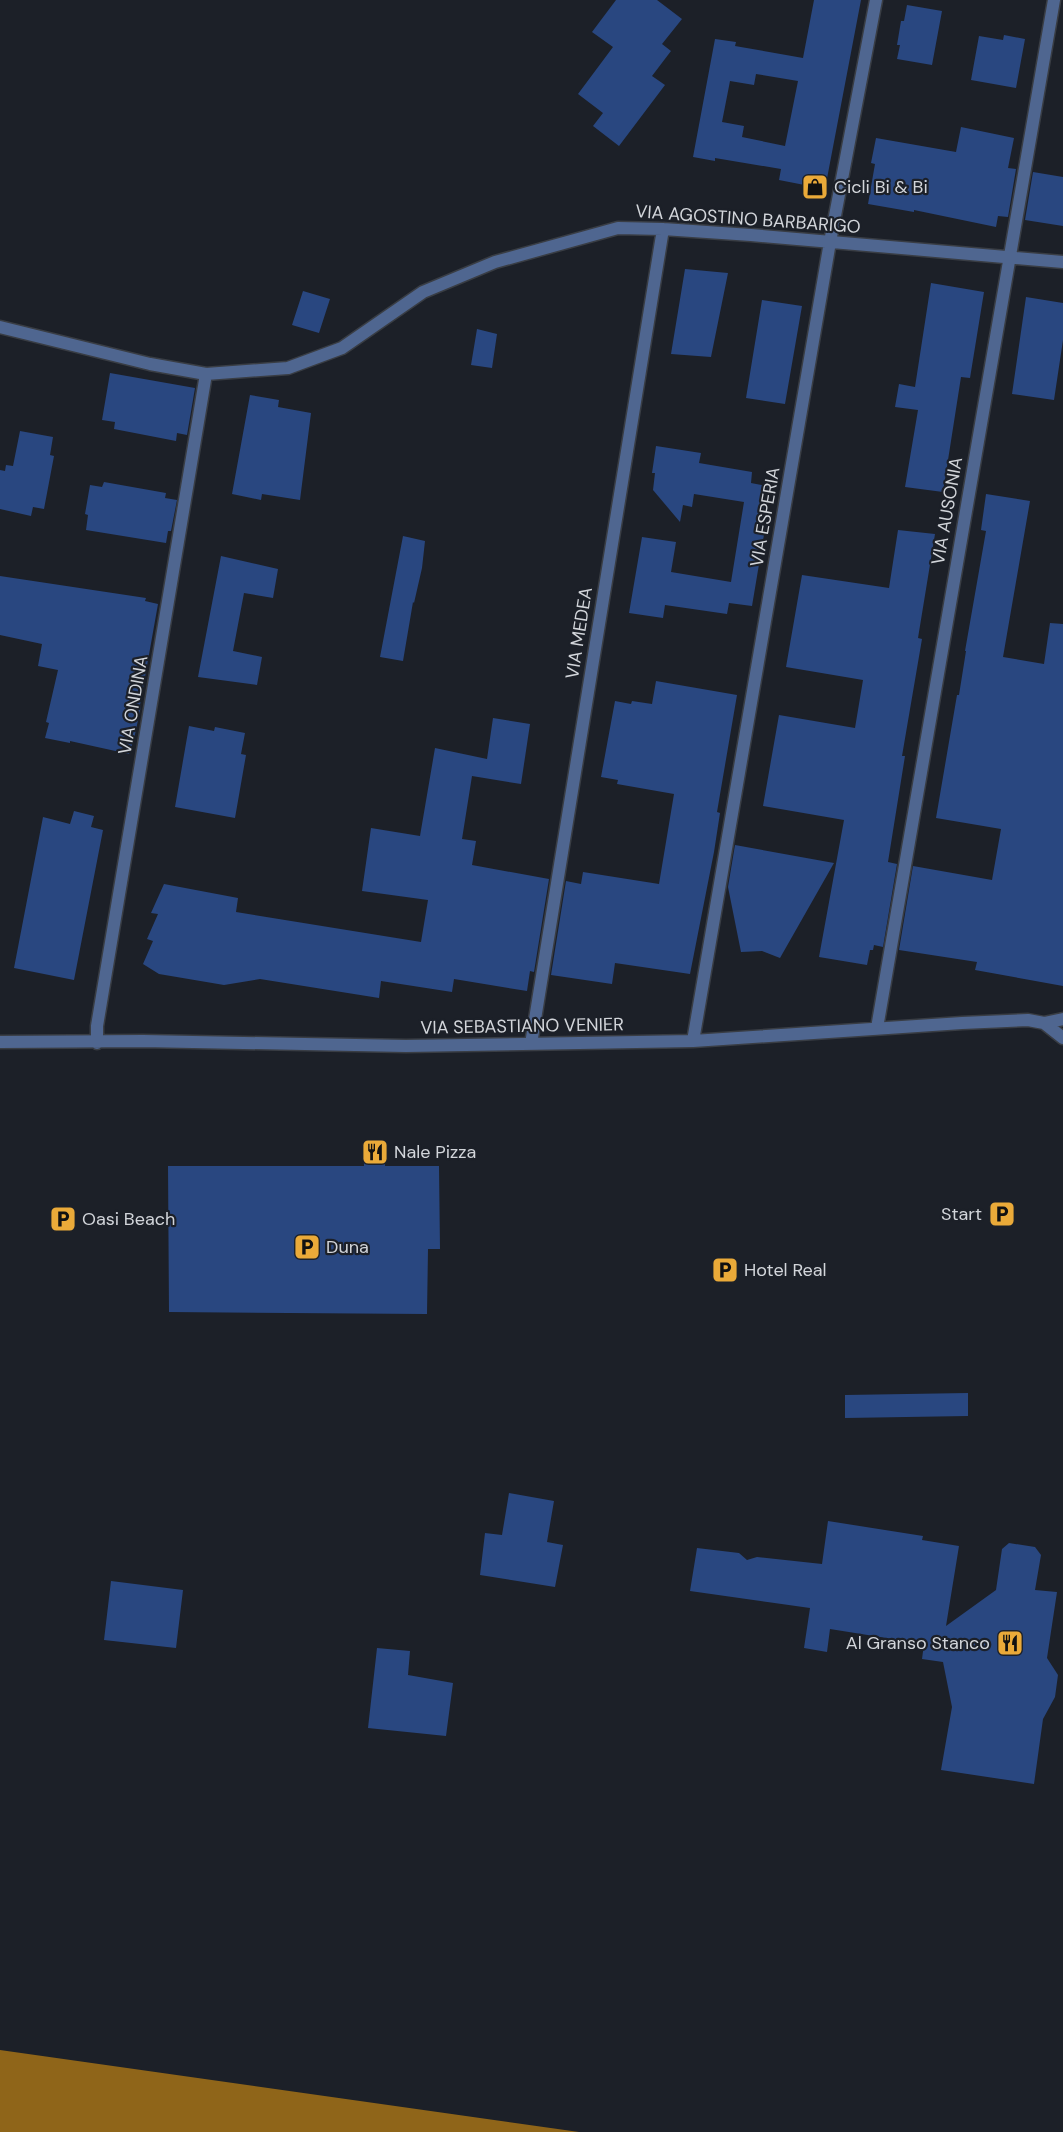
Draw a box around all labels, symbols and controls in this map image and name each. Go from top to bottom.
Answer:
shop icon: Cicli Bi & Bi [800,172,830,202]
place label: Cicli Bi & Bi [834,175,928,199]
street label: VIA AGOSTINO BARBARIGO [635,199,862,239]
street label: VIA AUSONIA [926,455,968,567]
street label: VIA ESPERIA [744,465,786,569]
street label: VIA MEDEA [560,585,598,681]
street label: VIA ONDINA [112,653,154,757]
street label: VIA SEBASTIANO VENIER [420,1012,624,1040]
restaurant icon: Nale Pizza [360,1137,390,1167]
place label: Nale Pizza [394,1140,476,1164]
parking icon: Start [987,1199,1017,1229]
place label: Start [941,1202,982,1226]
parking icon: Oasi Beach [48,1204,78,1234]
place label: Oasi Beach [82,1207,175,1231]
parking icon: Duna [292,1232,322,1262]
place label: Duna [326,1235,369,1259]
parking icon: Hotel Real [710,1255,740,1285]
place label: Hotel Real [744,1258,827,1282]
restaurant icon: Al Granso Stanco [995,1628,1025,1658]
place label: Al Granso Stanco [846,1631,990,1655]

